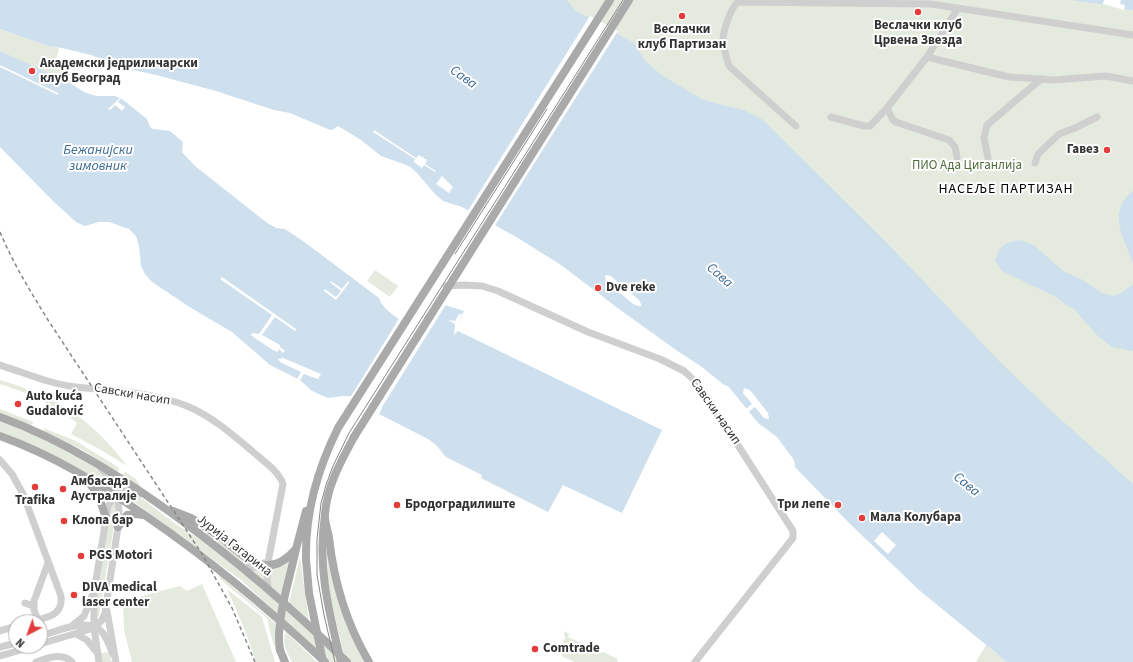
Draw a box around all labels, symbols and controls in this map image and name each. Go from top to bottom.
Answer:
marker: Веслачки клуб Црвена Звезда [913,7,923,17]
marker: Веслачки клуб Партизан [677,11,687,21]
place label: Веслачки клуб Црвена Звезда [874,18,962,49]
place label: Веслачки клуб Партизан [638,22,726,53]
place label: Академски једриличарски клуб Београд [40,56,198,87]
water label: Сава [446,63,480,93]
marker: Академски једриличарски клуб Београд [27,66,37,76]
place label: Гавез [1067,142,1099,158]
water label: Бежанијски зимовник [63,143,133,176]
marker: Гавез [1102,145,1112,155]
park label: ПИО Ада Циганлија [912,158,1022,174]
district label: НАСЕЉЕ ПАРТИЗАН [938,182,1074,198]
water label: Сава [702,260,736,292]
place label: Dve reke [606,280,656,296]
marker: Dve reke [593,283,603,293]
street label: Савски насип [686,376,744,448]
street label: Савски насип [93,381,171,409]
place label: Auto kuća Gudalović [26,389,83,420]
marker: Auto kuća Gudalović [13,399,23,409]
water label: Сава [949,469,983,501]
place label: Амбасада Аустралије [71,474,137,505]
marker: Trafika [30,482,40,492]
marker: Амбасада Аустралије [58,484,68,494]
place label: Trafika [15,493,55,509]
place label: Бродоградилиште [405,497,516,513]
place label: Три лепе [777,497,830,513]
marker: Бродоградилиште [392,500,402,510]
marker: Три лепе [833,500,843,510]
place label: Мала Колубара [870,510,961,526]
street label: Јурија Гагарина [193,512,275,580]
place label: Клопа бар [72,513,133,529]
marker: Мала Колубара [857,513,867,523]
marker: Клопа бар [59,516,69,526]
place label: PGS Motori [89,548,152,564]
marker: PGS Motori [76,551,86,561]
place label: DIVA medical laser center [82,580,157,611]
marker: DIVA medical laser center [69,590,79,600]
north arrow [8,614,48,654]
text: N [13,635,28,651]
place label: Comtrade [543,641,600,657]
marker: Comtrade [530,644,540,654]

